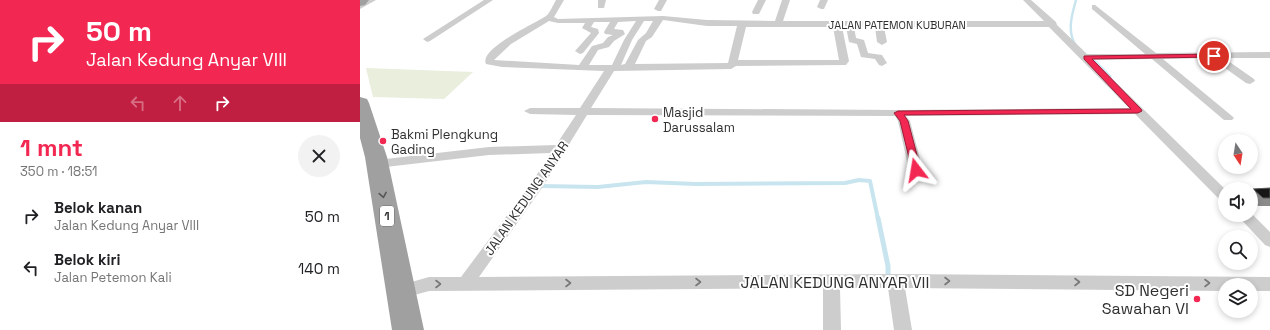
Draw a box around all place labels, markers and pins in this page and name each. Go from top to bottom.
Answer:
pin [1197,39,1231,73]
place label: Masjid Darussalam [663,104,735,136]
marker: Masjid Darussalam [650,114,660,124]
place label: Bakmi Plengkung Gading [391,126,498,158]
marker: Bakmi Plengkung Gading [378,136,388,146]
place label: SD Negeri Sawahan VI [1102,280,1189,319]
marker: SD Negeri Sawahan VI [1192,294,1202,304]

